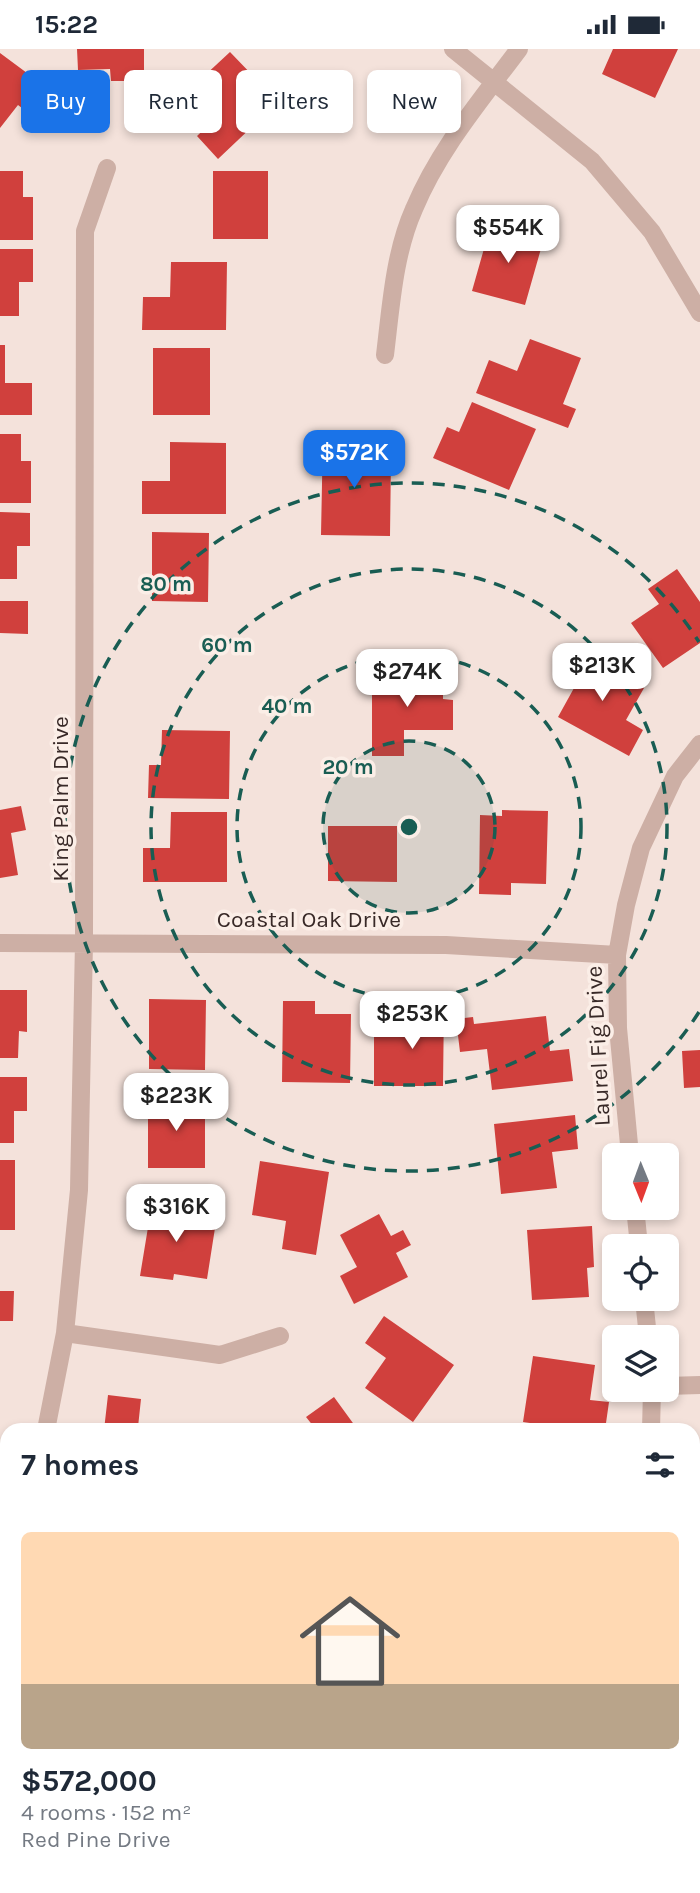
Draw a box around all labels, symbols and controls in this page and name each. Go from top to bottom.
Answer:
text: 15:22 [35,9,98,40]
chip: Buy [21,70,110,133]
chip: Rent [124,70,222,133]
chip: Filters [236,70,353,133]
chip: New [367,70,461,133]
pin: $554K [459,205,557,265]
text: $554K [472,214,544,241]
pin: $572K [305,431,403,490]
text: $572K [319,439,389,466]
text: 80 m [140,572,192,596]
text: 60 m [201,633,253,657]
pin: $213K [553,643,651,703]
pin: $274K [358,649,456,709]
text: $213K [568,652,636,679]
text: $274K [372,658,442,685]
text: 40 m [261,694,313,718]
street label: King Palm Drive [47,716,74,882]
text: 20 m [322,755,374,779]
centre of rings [397,815,421,839]
street label: Coastal Oak Drive [217,906,401,933]
street label: Laurel Fig Drive [580,965,616,1127]
pin: $253K [363,991,461,1051]
text: $253K [376,1000,448,1027]
pin: $223K [127,1073,225,1133]
text: $223K [139,1082,213,1109]
north arrow [602,1143,679,1220]
map controls [602,1143,679,1402]
pin: $316K [127,1185,225,1244]
text: $316K [142,1193,210,1220]
button: locate [602,1234,679,1311]
button: layers [602,1325,679,1402]
icon: filters [641,1446,679,1484]
text: 7 homes [21,1447,139,1483]
icon: home [287,1578,413,1704]
text: $572,000 [21,1763,157,1799]
text: 4 rooms · 152 m² [21,1799,192,1826]
text: Red Pine Drive [21,1826,170,1853]

